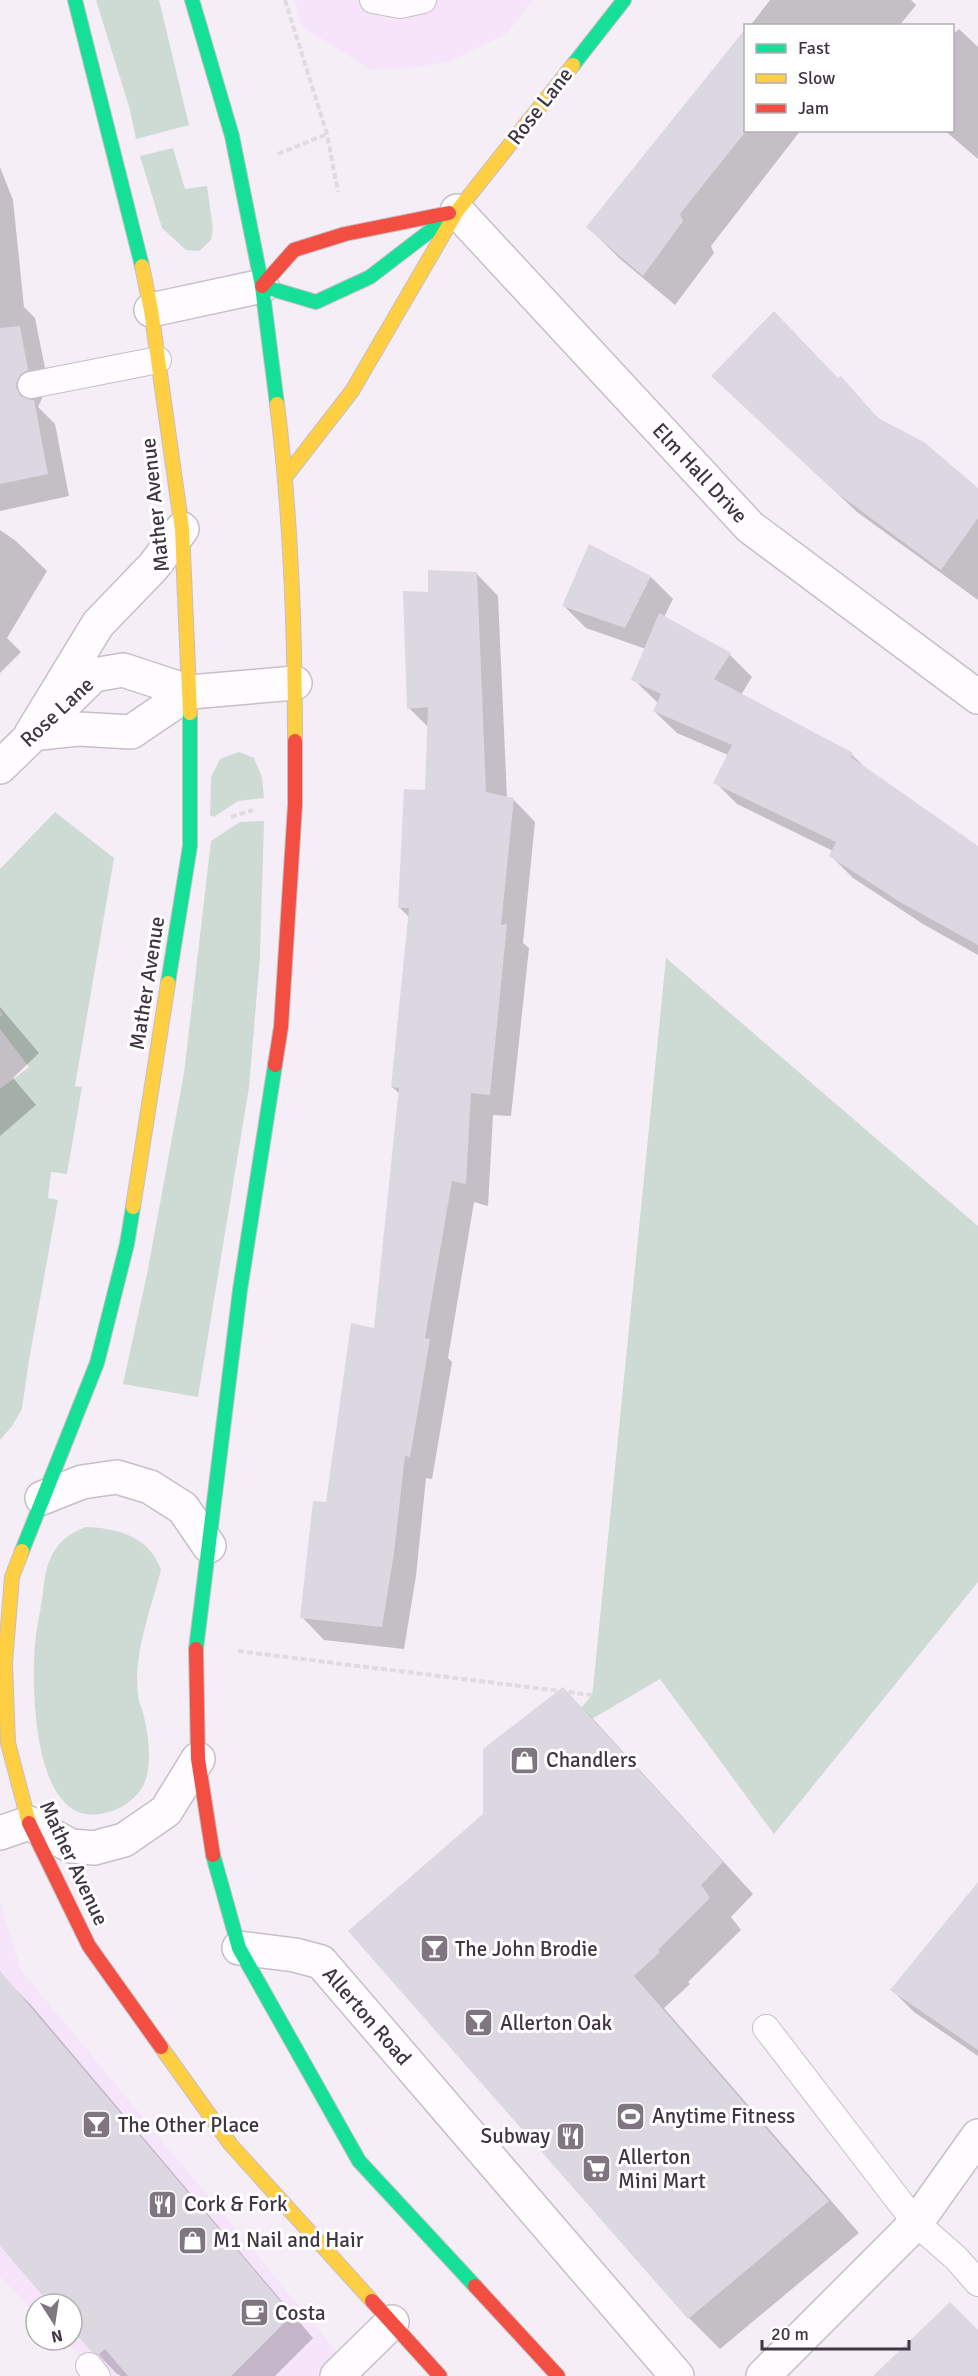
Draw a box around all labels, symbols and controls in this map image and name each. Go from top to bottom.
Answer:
legend [744,24,954,132]
text: Fast [798,37,830,59]
street label: Rose Lane [502,62,578,150]
text: Slow [798,67,835,89]
text: Jam [798,97,829,119]
street label: Elm Hall Drive [647,417,753,529]
street label: Mather Avenue [135,437,175,573]
street label: Rose Lane [15,671,99,753]
street label: Mather Avenue [124,914,170,1052]
shop icon: Chandlers [509,1744,541,1776]
place label: Chandlers [546,1747,637,1773]
street label: Mather Avenue [34,1796,114,1930]
bar icon: The John Brodie [418,1933,450,1965]
place label: The John Brodie [455,1936,598,1962]
street label: Allerton Road [317,1961,417,2071]
bar icon: Allerton Oak [463,2007,495,2039]
place label: Allerton Oak [500,2010,613,2036]
sports icon: Anytime Fitness [615,2100,647,2132]
place label: Anytime Fitness [652,2103,795,2129]
bar icon: The Other Place [81,2109,113,2141]
place label: The Other Place [118,2112,259,2138]
restaurant icon: Subway [555,2120,587,2152]
place label: Subway [481,2123,550,2149]
place label: Allerton Mini Mart [618,2144,706,2194]
supermarket icon: Allerton Mini Mart [581,2153,613,2185]
restaurant icon: Cork & Fork [147,2188,179,2220]
place label: Cork & Fork [184,2191,288,2217]
shop icon: M1 Nail and Hair [176,2224,208,2256]
place label: M1 Nail and Hair [213,2227,364,2253]
north arrow [24,2292,84,2352]
cafe icon: Costa [238,2297,270,2329]
place label: Costa [275,2300,326,2326]
scale bar [762,2313,909,2351]
text: 20 m [771,2323,809,2345]
text: N [49,2325,64,2347]

